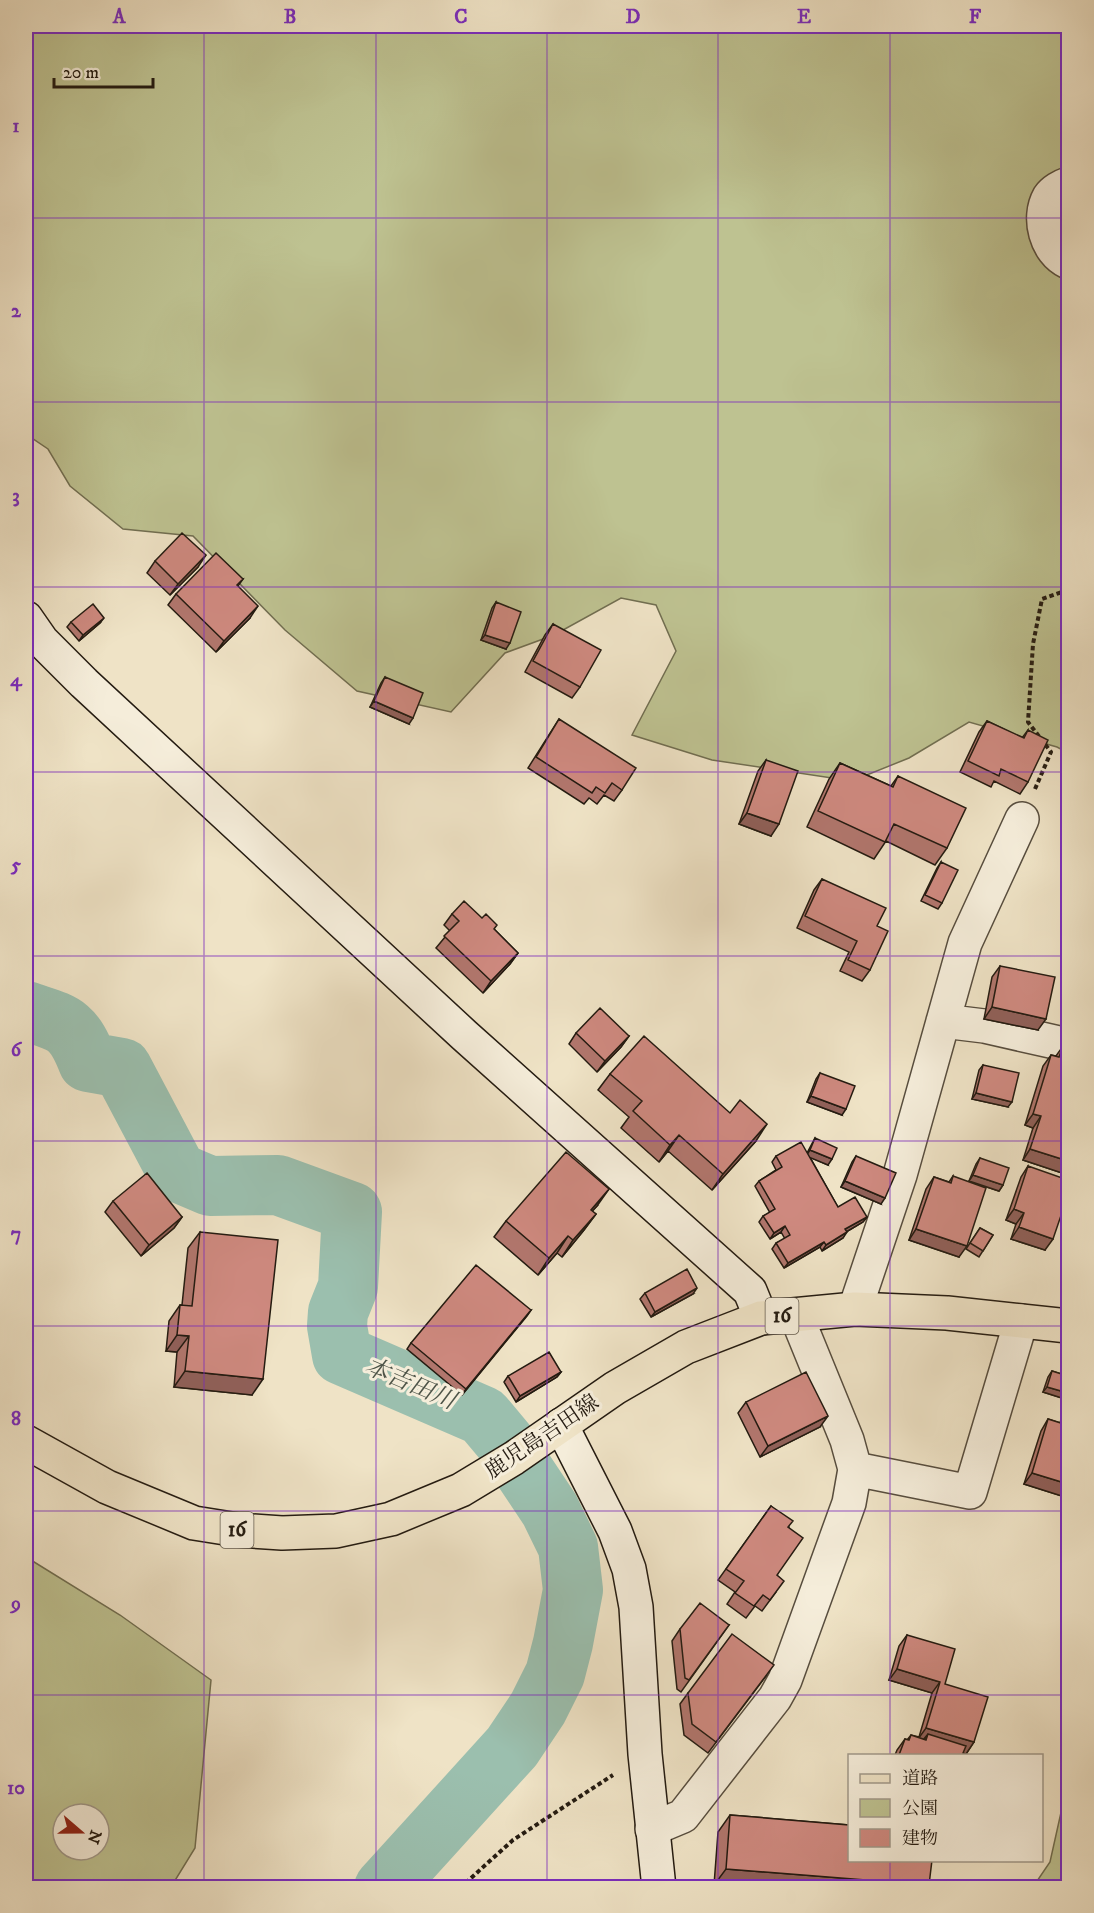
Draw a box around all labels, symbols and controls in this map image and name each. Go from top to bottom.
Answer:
text: A [112,5,127,30]
text: B [284,5,296,30]
text: C [454,5,468,30]
text: D [626,5,641,30]
text: E [797,5,811,30]
text: F [969,5,982,30]
scale bar [54,51,153,89]
text: 20 m [63,62,99,84]
text: 1 [12,114,20,139]
text: 2 [11,299,22,324]
text: 3 [12,484,20,509]
text: 4 [10,668,23,693]
text: 5 [10,853,21,878]
text: 6 [11,1038,23,1063]
text: 7 [11,1222,21,1247]
road number: 16 [766,1298,798,1334]
water label: 本吉田川 [360,1351,463,1418]
street label: 鹿児島吉田線 [480,1389,604,1485]
text: 8 [11,1407,21,1432]
road number: 16 [220,1512,254,1548]
text: 9 [9,1592,21,1617]
legend [848,1754,1043,1862]
text: 道路 [902,1768,938,1790]
text: 10 [7,1776,25,1801]
text: 公園 [902,1798,938,1820]
north arrow [51,1802,111,1862]
text: N [83,1827,106,1846]
text: 建物 [902,1828,938,1850]

